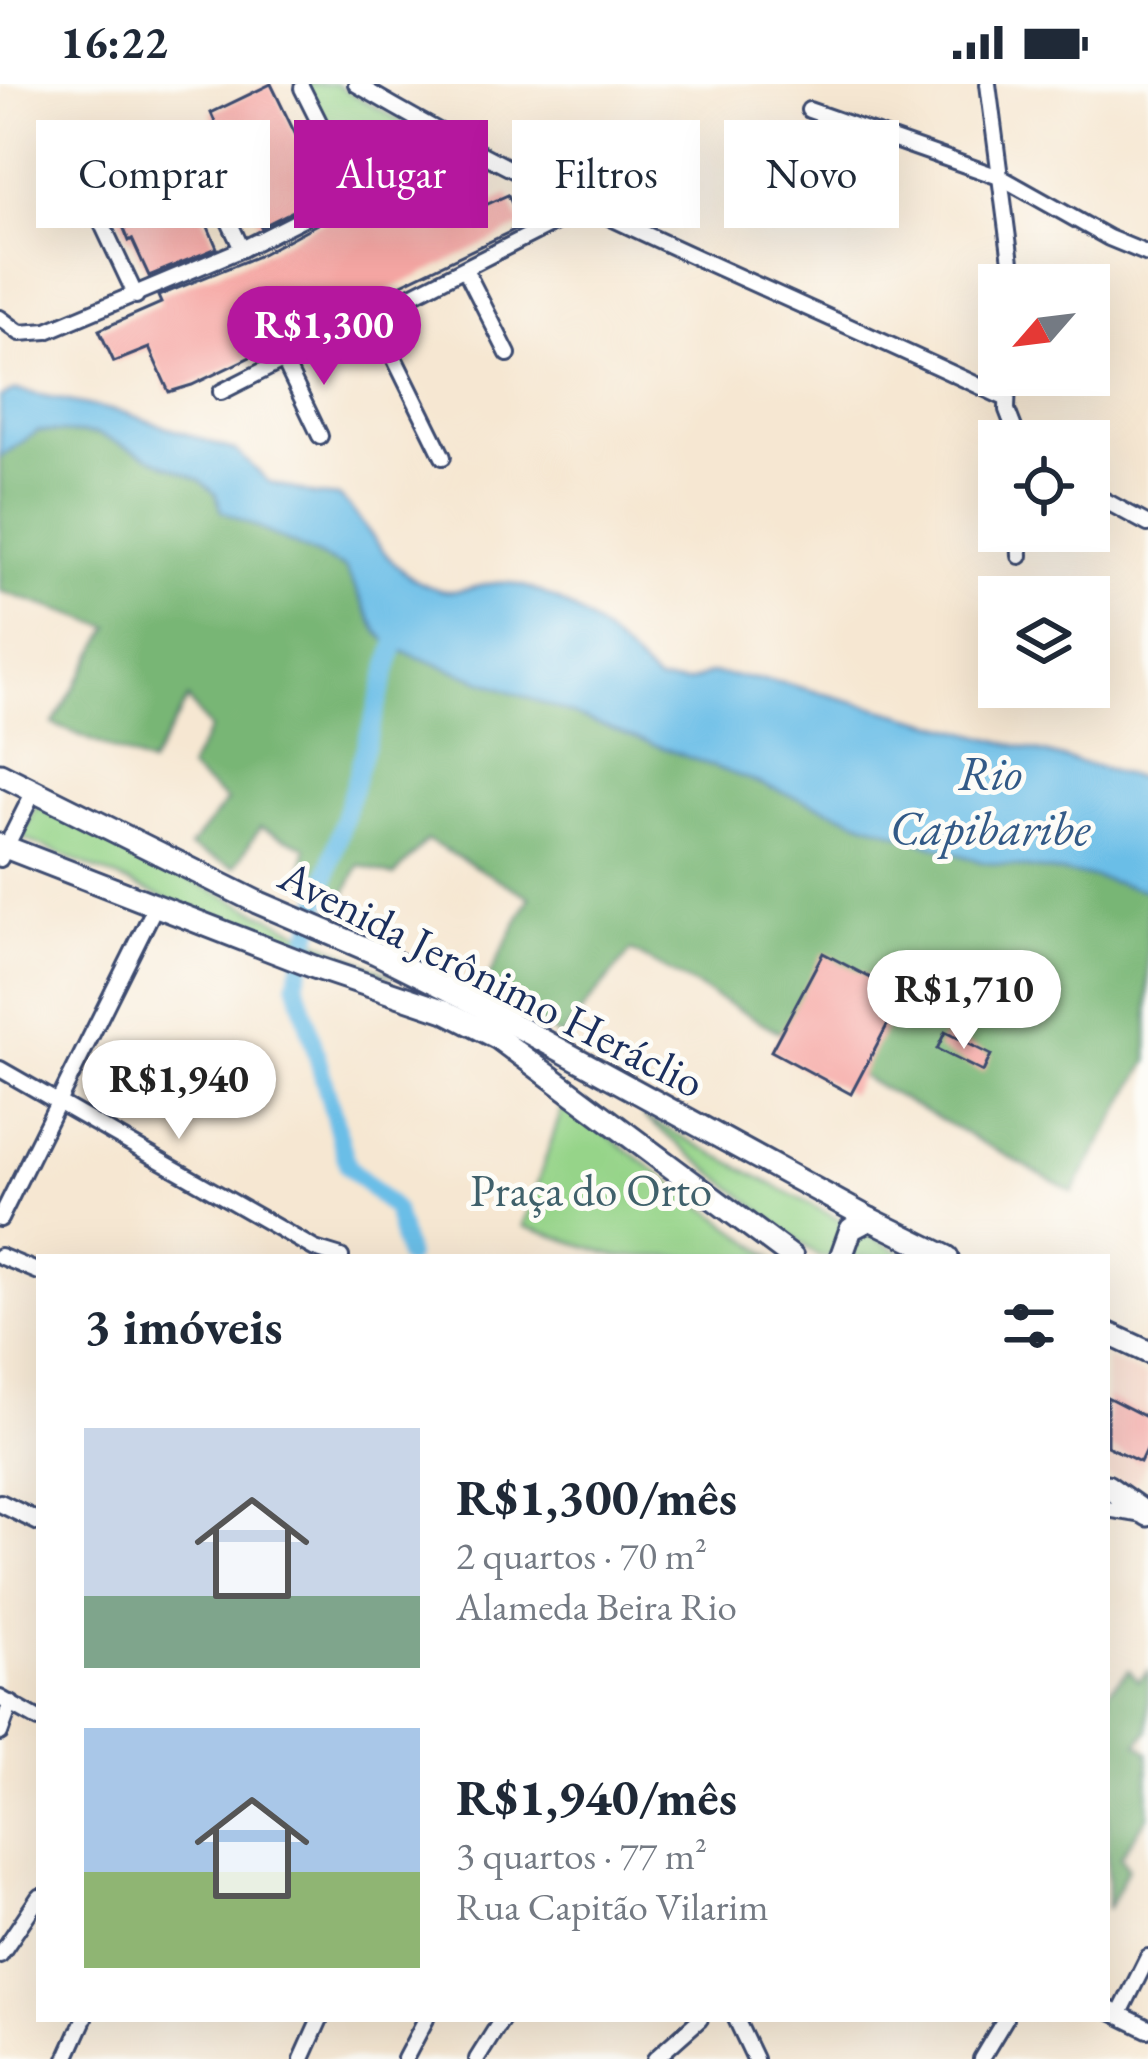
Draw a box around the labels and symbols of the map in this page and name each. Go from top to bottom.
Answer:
north arrow [978,264,1110,396]
pin: R$1,300 [213,286,435,388]
water label: Rio Capibaribe [890,742,1091,859]
street label: Avenida Jerônimo Heráclio [269,845,714,1110]
pin: R$1,710 [853,950,1075,1052]
pin: R$1,940 [68,1040,290,1142]
park label: Praça do Orto [470,1161,712,1219]

